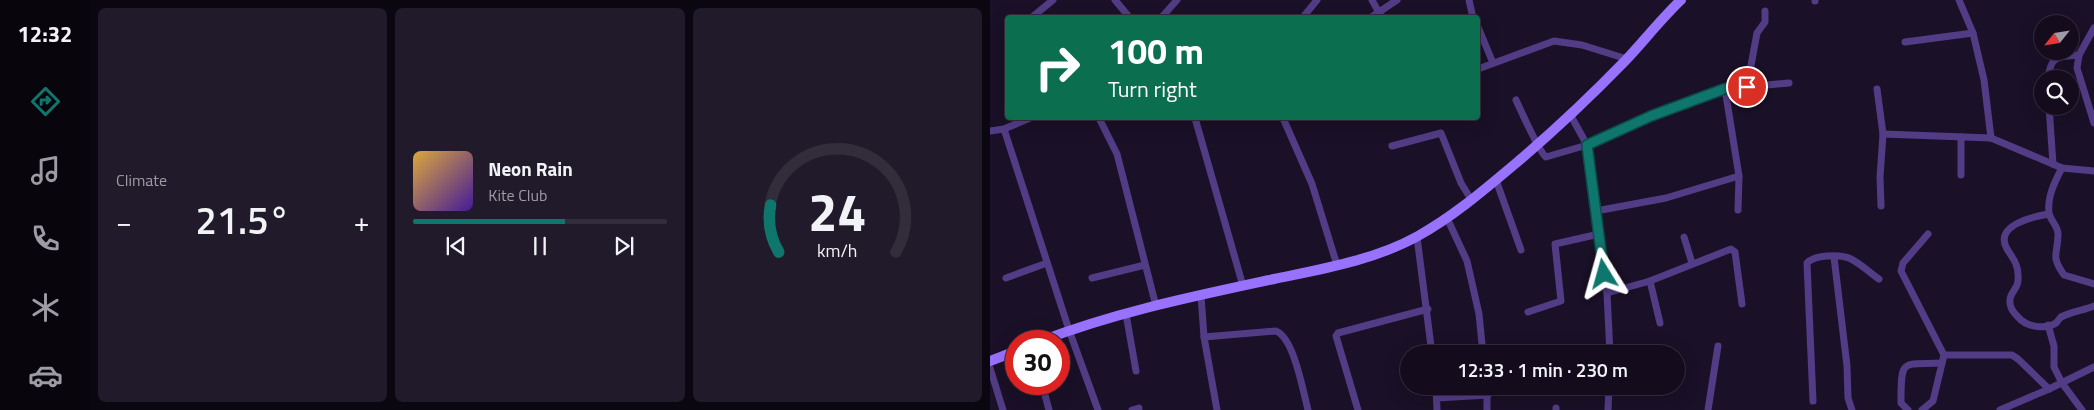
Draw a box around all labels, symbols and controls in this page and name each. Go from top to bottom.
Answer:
north arrow [2034,15,2079,60]
map controls [2034,15,2079,115]
text: 12:32 [18,17,72,51]
text: 100 m [1108,24,1204,78]
icon: right [1025,35,1090,100]
pin [1726,66,1768,108]
button: search [2034,70,2079,115]
text: Turn right [1108,72,1197,106]
icon: arrive [1733,73,1761,101]
icon: directions [28,84,63,119]
icon: music [28,153,63,188]
text: Neon Rain [488,154,573,183]
text: Climate [116,168,167,192]
text: 24 [808,172,866,251]
text: Kite Club [488,183,547,207]
text: 21.5° [196,191,290,249]
text: − [116,200,132,243]
text: + [354,200,369,243]
icon: phone [28,221,63,256]
icon: previous [442,232,470,260]
icon: pause [526,232,554,260]
icon: next [610,232,638,260]
text: km/h [817,237,858,264]
position arrow [1577,247,1629,299]
icon: climate [28,290,63,325]
speed limit sign: 30 [1005,330,1070,395]
text: 12:33 · 1 min · 230 m [1457,355,1628,384]
icon: car [28,358,63,393]

